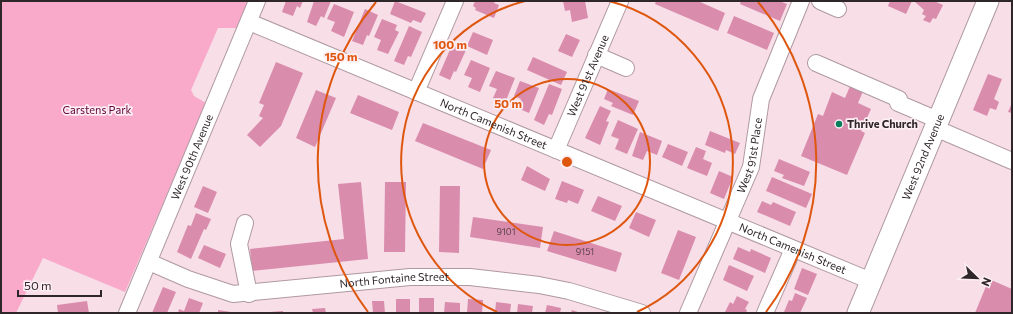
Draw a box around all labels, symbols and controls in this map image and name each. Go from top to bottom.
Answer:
street label: West 91st Avenue [564,32,611,118]
text: 100 m [433,37,467,51]
text: 150 m [324,49,358,63]
street label: North Camenish Street [438,95,550,152]
text: 50 m [494,96,522,110]
park label: Carstens Park [62,103,132,116]
street label: West 90th Avenue [168,112,215,201]
street label: West 92nd Avenue [899,112,946,202]
street label: West 91st Place [734,117,764,195]
place label: Thrive Church [847,117,918,130]
marker: Thrive Church [834,119,844,129]
centre of rings [560,155,574,169]
street label: North Camenish Street [738,220,849,276]
house number: 9101 [496,226,516,237]
house number: 9151 [576,246,594,257]
north arrow [957,258,997,298]
street label: North Fontaine Street [339,270,450,290]
scale bar [18,272,101,298]
text: N [979,276,994,288]
text: 50 m [24,278,52,292]

